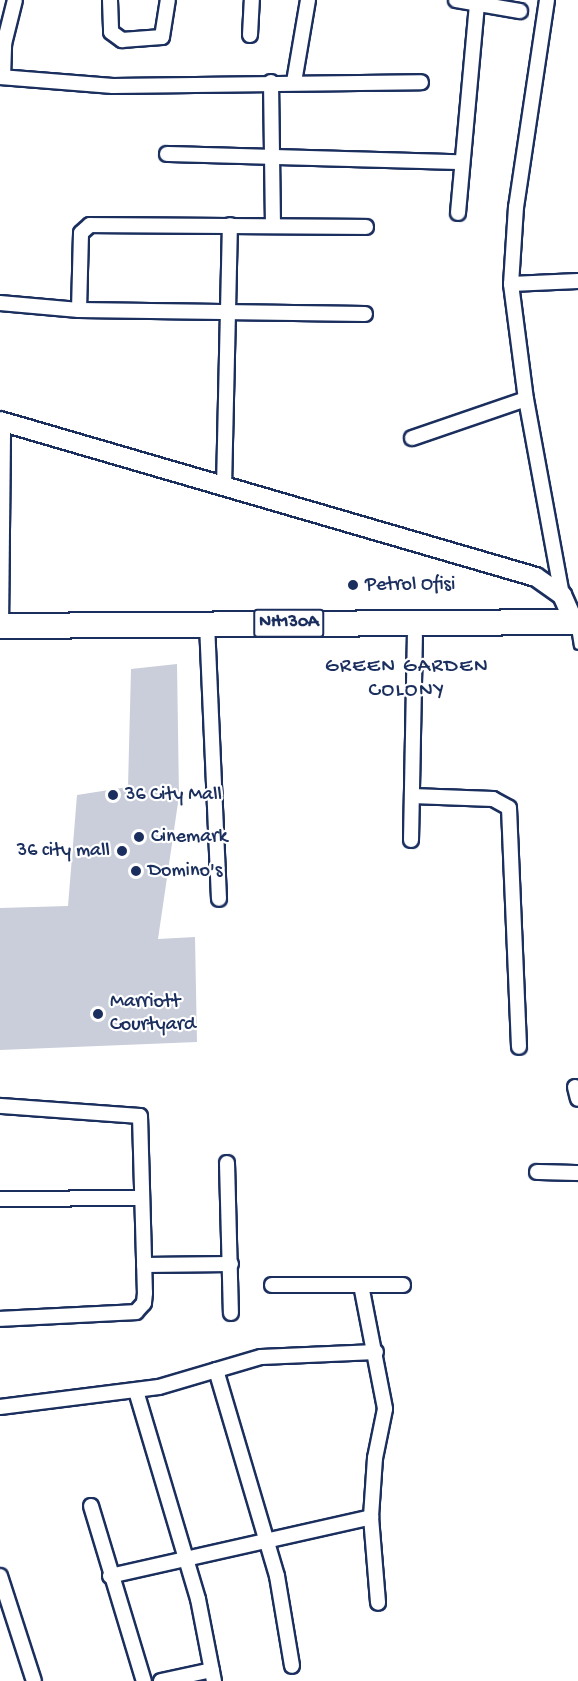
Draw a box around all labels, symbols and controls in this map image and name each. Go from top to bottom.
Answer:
place label: Petrol Ofisi [365,573,455,597]
marker: Petrol Ofisi [346,578,360,592]
road number: NH130A [253,608,325,638]
district label: GREEN GARDEN COLONY [325,655,489,705]
place label: 36 City Mall [125,783,222,807]
marker: 36 City Mall [106,788,120,802]
place label: Cinemark [151,825,227,849]
marker: Cinemark [132,830,146,844]
place label: 36 city mall [17,839,110,863]
marker: 36 city mall [115,844,129,858]
place label: Domino's [148,859,222,883]
marker: Domino's [129,864,143,878]
place label: Marriott Courtyard [110,990,196,1037]
marker: Marriott Courtyard [91,1007,105,1021]

